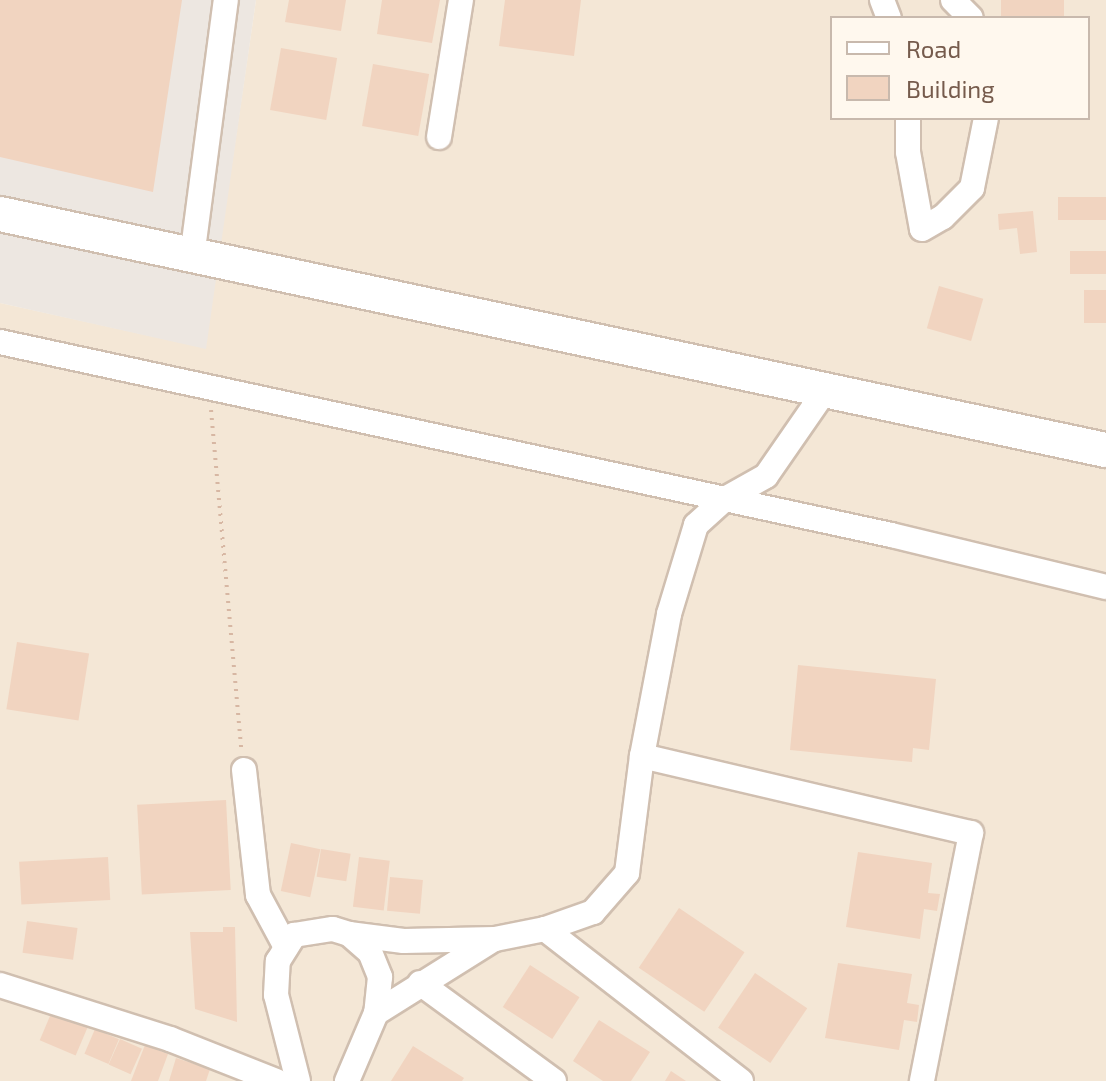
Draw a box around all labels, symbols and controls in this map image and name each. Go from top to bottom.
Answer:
legend [830,16,1090,120]
text: Road [906,34,961,63]
text: Building [906,74,995,103]

